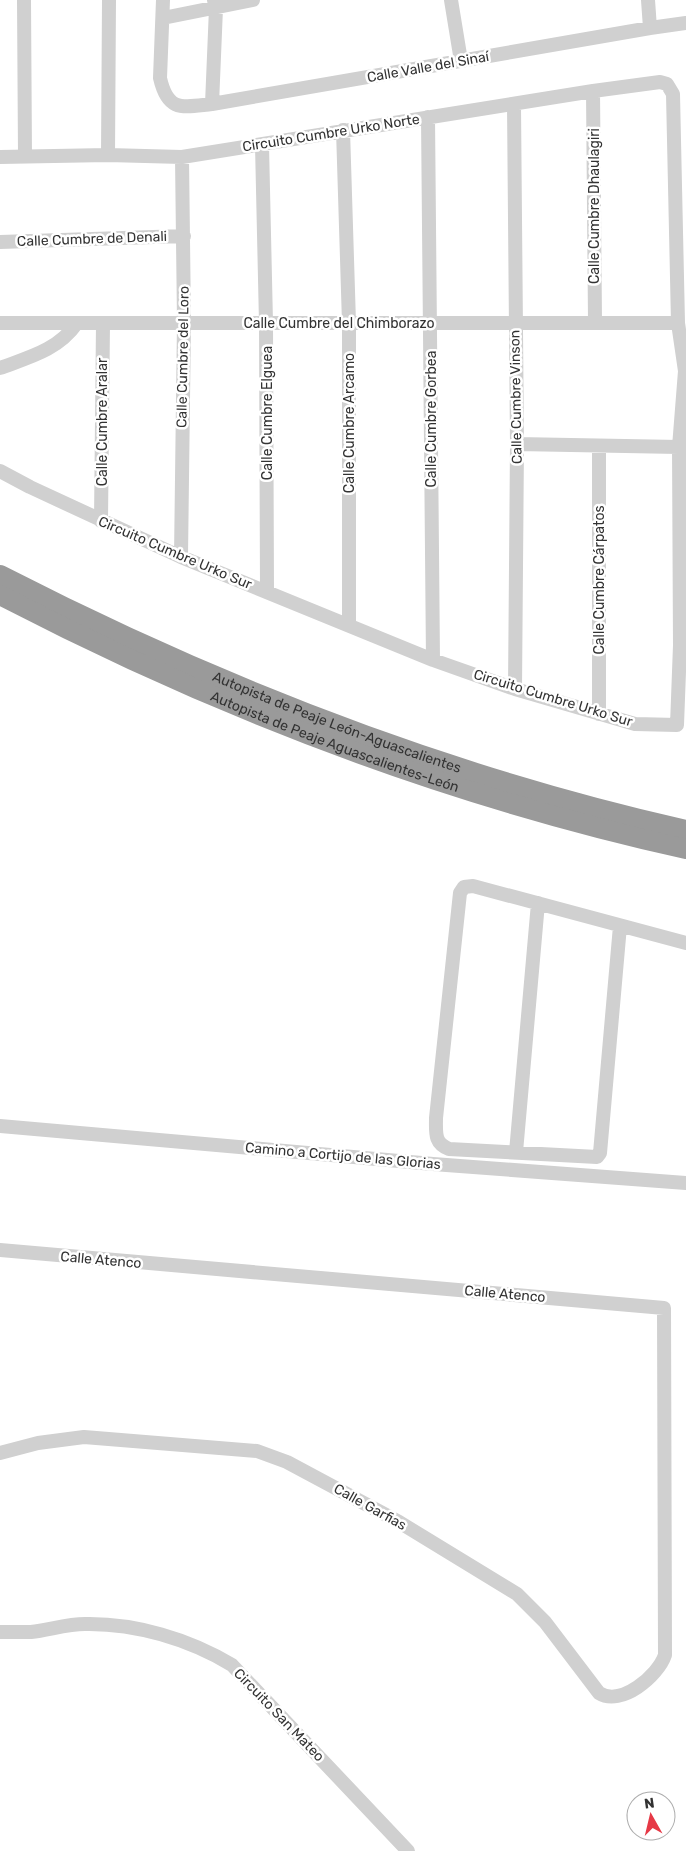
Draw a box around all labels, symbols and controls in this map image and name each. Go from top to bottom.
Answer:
street label: Calle Valle del Sinaí [366,48,491,86]
street label: Circuito Cumbre Urko Norte [241,111,421,155]
street label: Calle Cumbre Dhaulagiri [586,128,603,284]
street label: Calle Cumbre de Denali [17,228,167,250]
street label: Calle Cumbre del Loro [173,286,193,428]
street label: Calle Cumbre del Chimborazo [243,315,435,332]
street label: Calle Cumbre Vinson [506,330,526,464]
street label: Calle Cumbre Elguea [259,346,276,480]
street label: Calle Cumbre Gorbea [423,351,440,487]
street label: Calle Cumbre Arcamo [341,353,358,493]
street label: Calle Cumbre Aralar [94,357,111,486]
street label: Calle Cumbre Cárpatos [591,505,608,655]
street label: Circuito Cumbre Urko Sur [96,513,255,593]
street label: Circuito Cumbre Urko Sur [471,666,635,730]
street label: Autopista de Peaje León-Aguascalientes [210,668,463,776]
street label: Autopista de Peaje Aguascalientes-León [208,687,461,796]
street label: Camino a Cortijo de las Glorias [244,1139,442,1173]
street label: Calle Atenco [60,1248,142,1272]
street label: Calle Atenco [464,1282,546,1306]
street label: Calle Garfias [331,1480,409,1534]
street label: Circuito San Mateo [230,1665,328,1765]
north arrow [626,1791,676,1841]
text: N [643,1795,655,1813]

